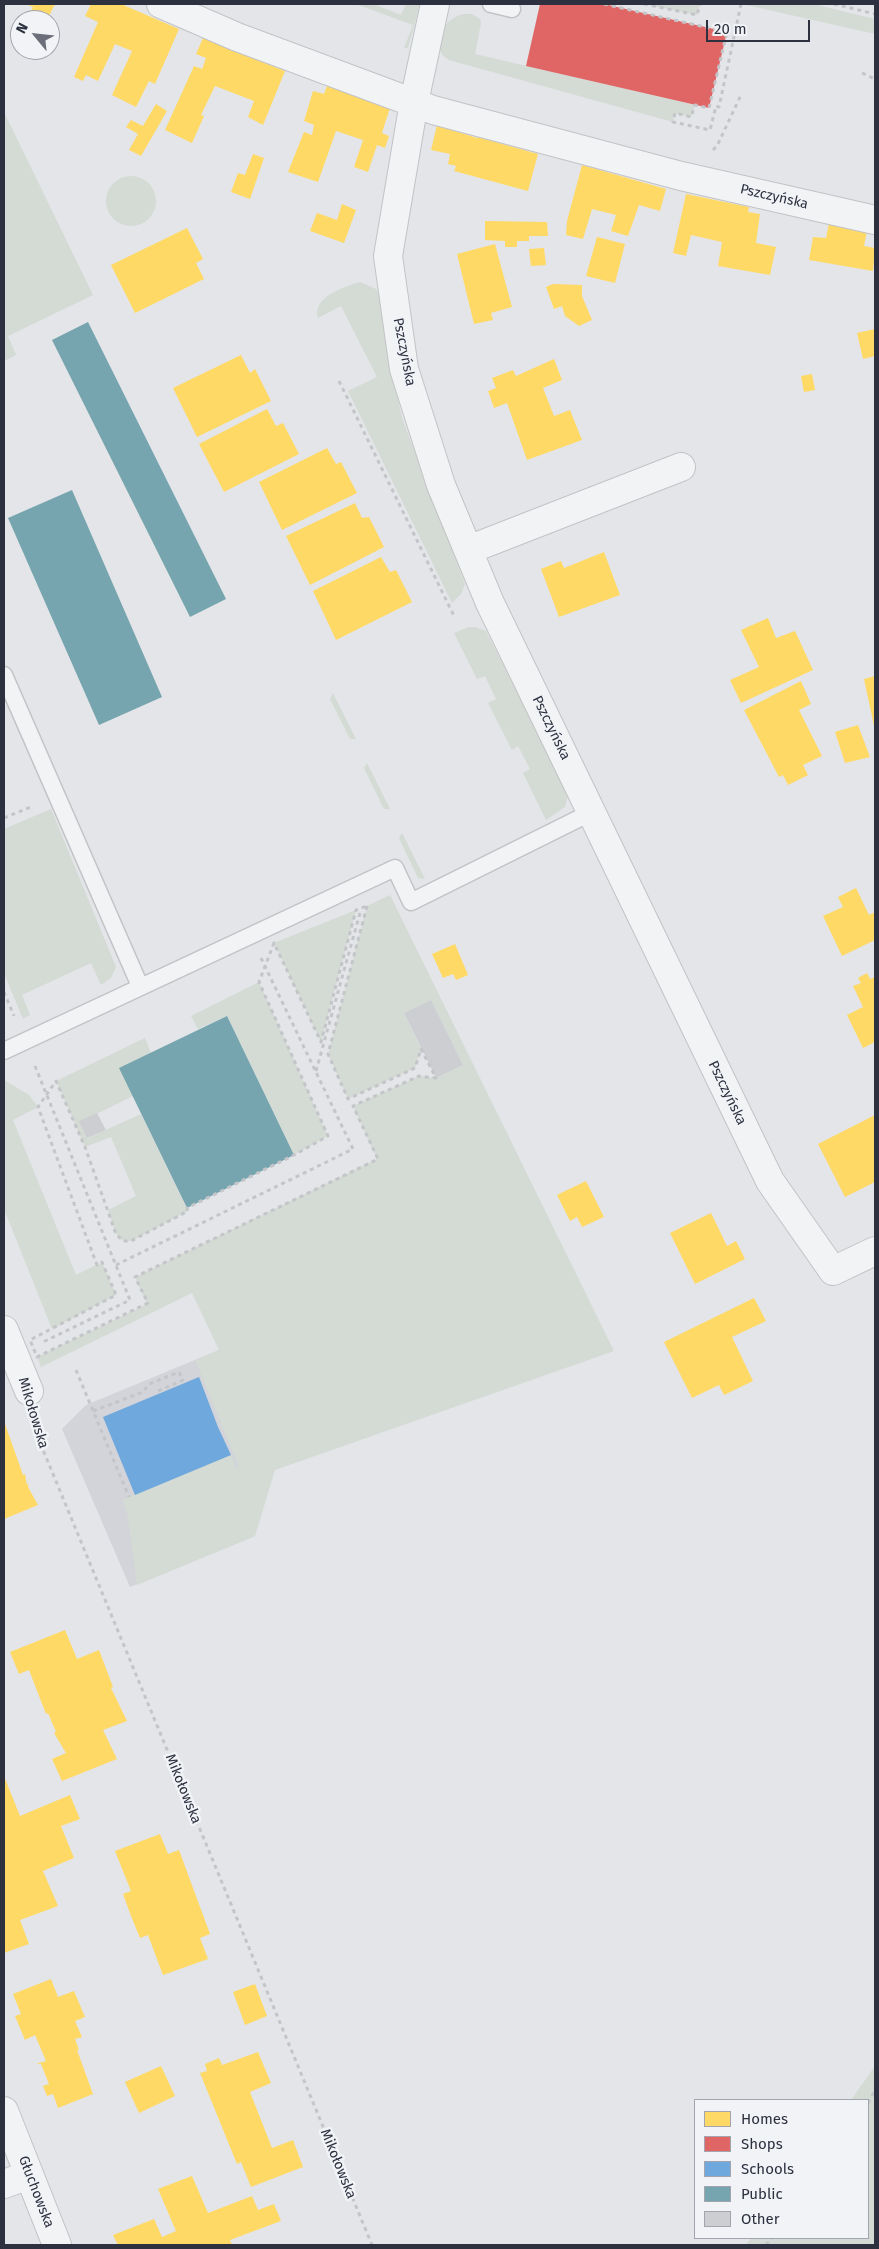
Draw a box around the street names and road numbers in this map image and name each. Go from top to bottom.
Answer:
street label: Pszczyńska [738,181,810,213]
street label: Pszczyńska [389,316,419,388]
street label: Pszczyńska [528,693,574,763]
street label: Pszczyńska [704,1058,750,1128]
street label: Mikołowska [14,1375,52,1451]
street label: Mikołowska [161,1752,205,1826]
street label: Mikołowska [316,2127,360,2201]
street label: Głuchowska [15,2154,57,2230]

